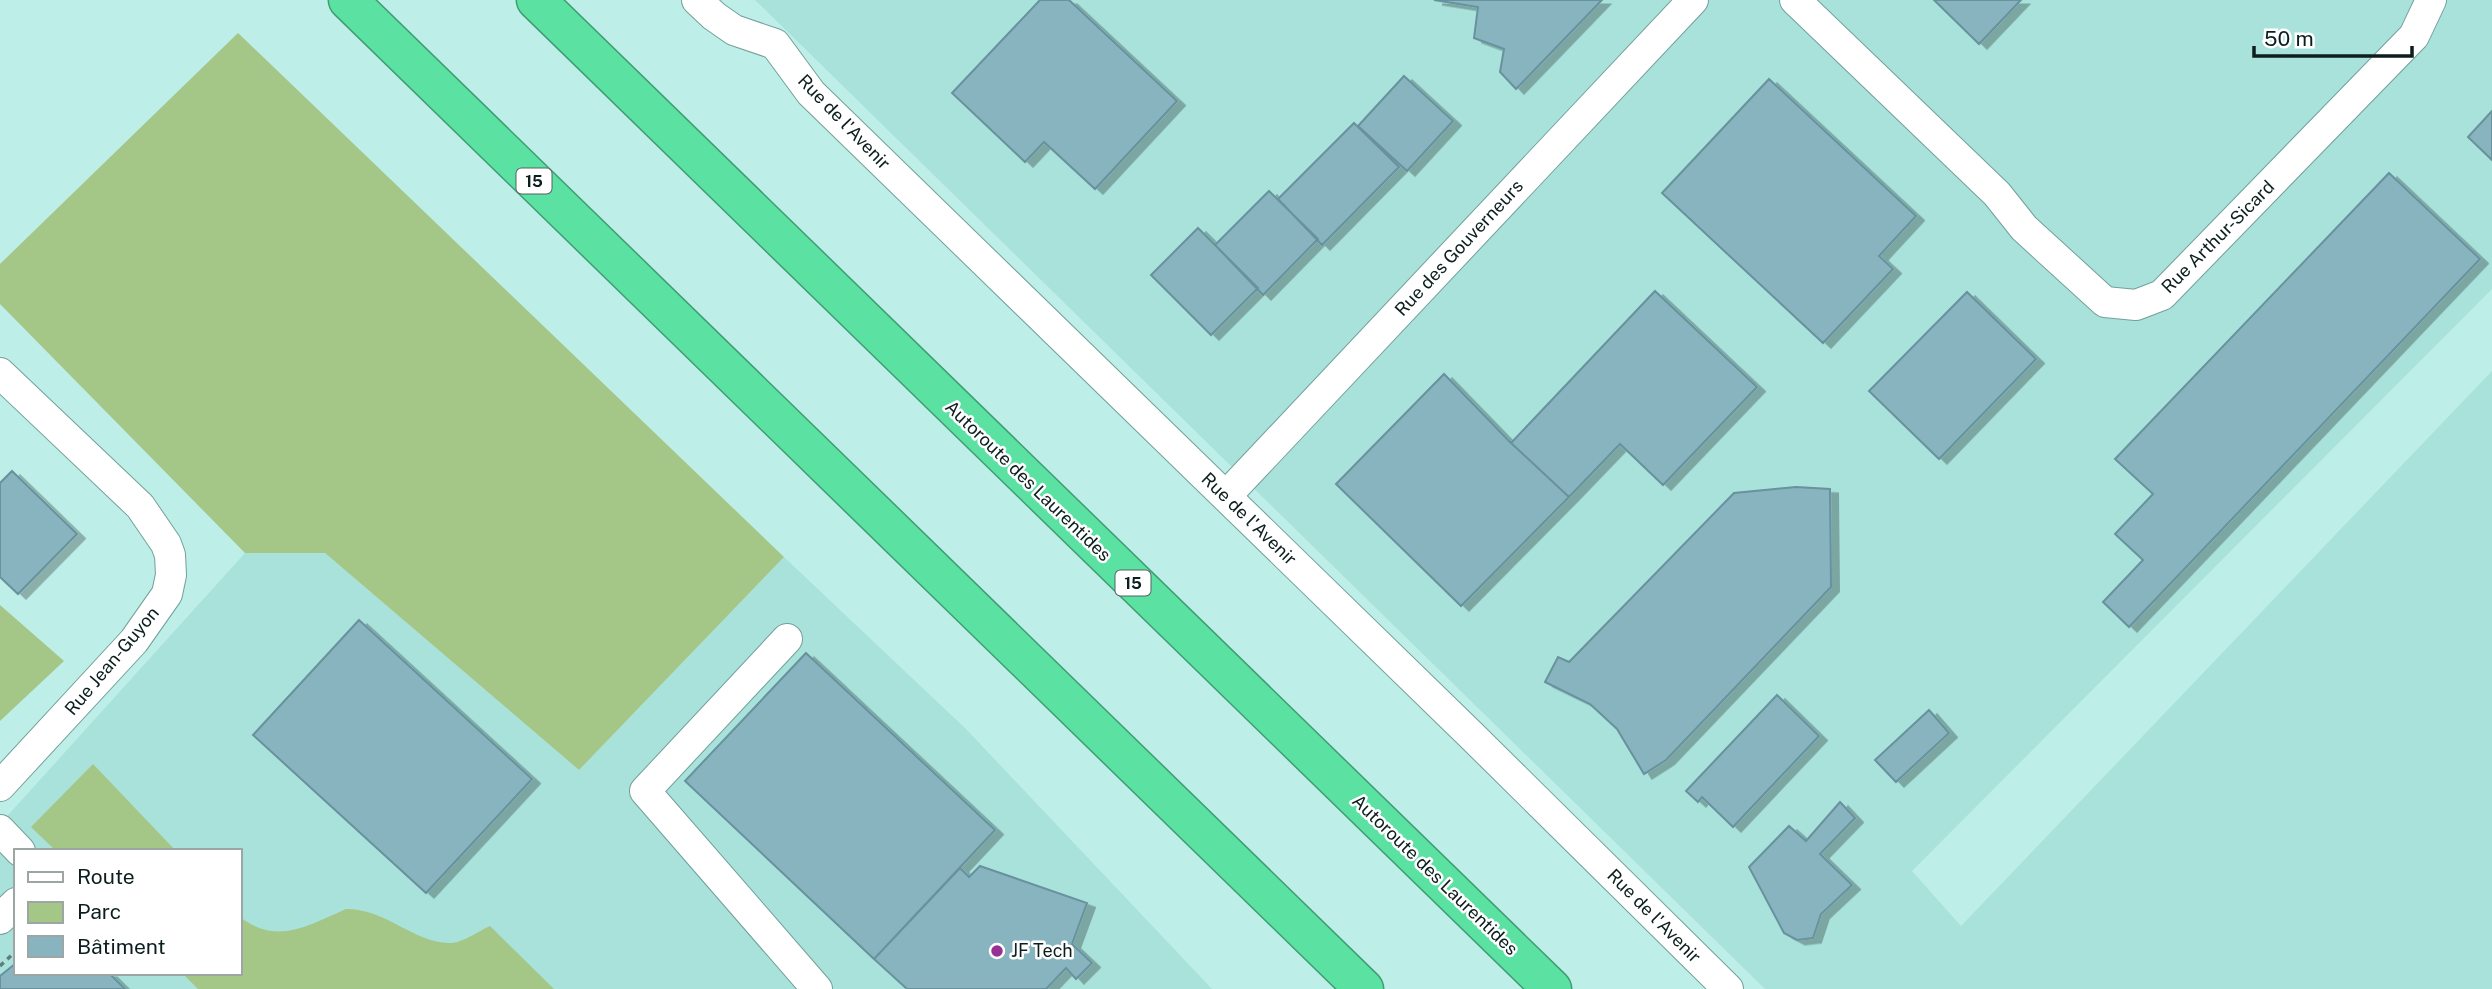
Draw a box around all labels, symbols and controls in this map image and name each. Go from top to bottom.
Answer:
scale bar [2254,14,2412,58]
text: 50 m [2264,26,2314,51]
street label: Rue de l'Avenir [794,70,895,173]
road number: 15 [516,168,552,194]
street label: Rue des Gouverneurs [1390,175,1527,320]
street label: Rue Arthur-Sicard [2157,176,2278,297]
street label: Autoroute des Laurentides [941,396,1115,565]
street label: Rue de l'Avenir [1198,468,1301,569]
road number: 15 [1116,570,1150,596]
street label: Rue Jean-Guyon [60,602,163,719]
street label: Autoroute des Laurentides [1348,790,1522,959]
legend [14,849,242,975]
text: Route [77,864,135,889]
street label: Rue de l'Avenir [1603,864,1706,967]
text: Parc [77,899,121,924]
text: Bâtiment [77,934,166,959]
place label: JF Tech [1011,940,1073,961]
marker: JF Tech [989,943,1005,959]

